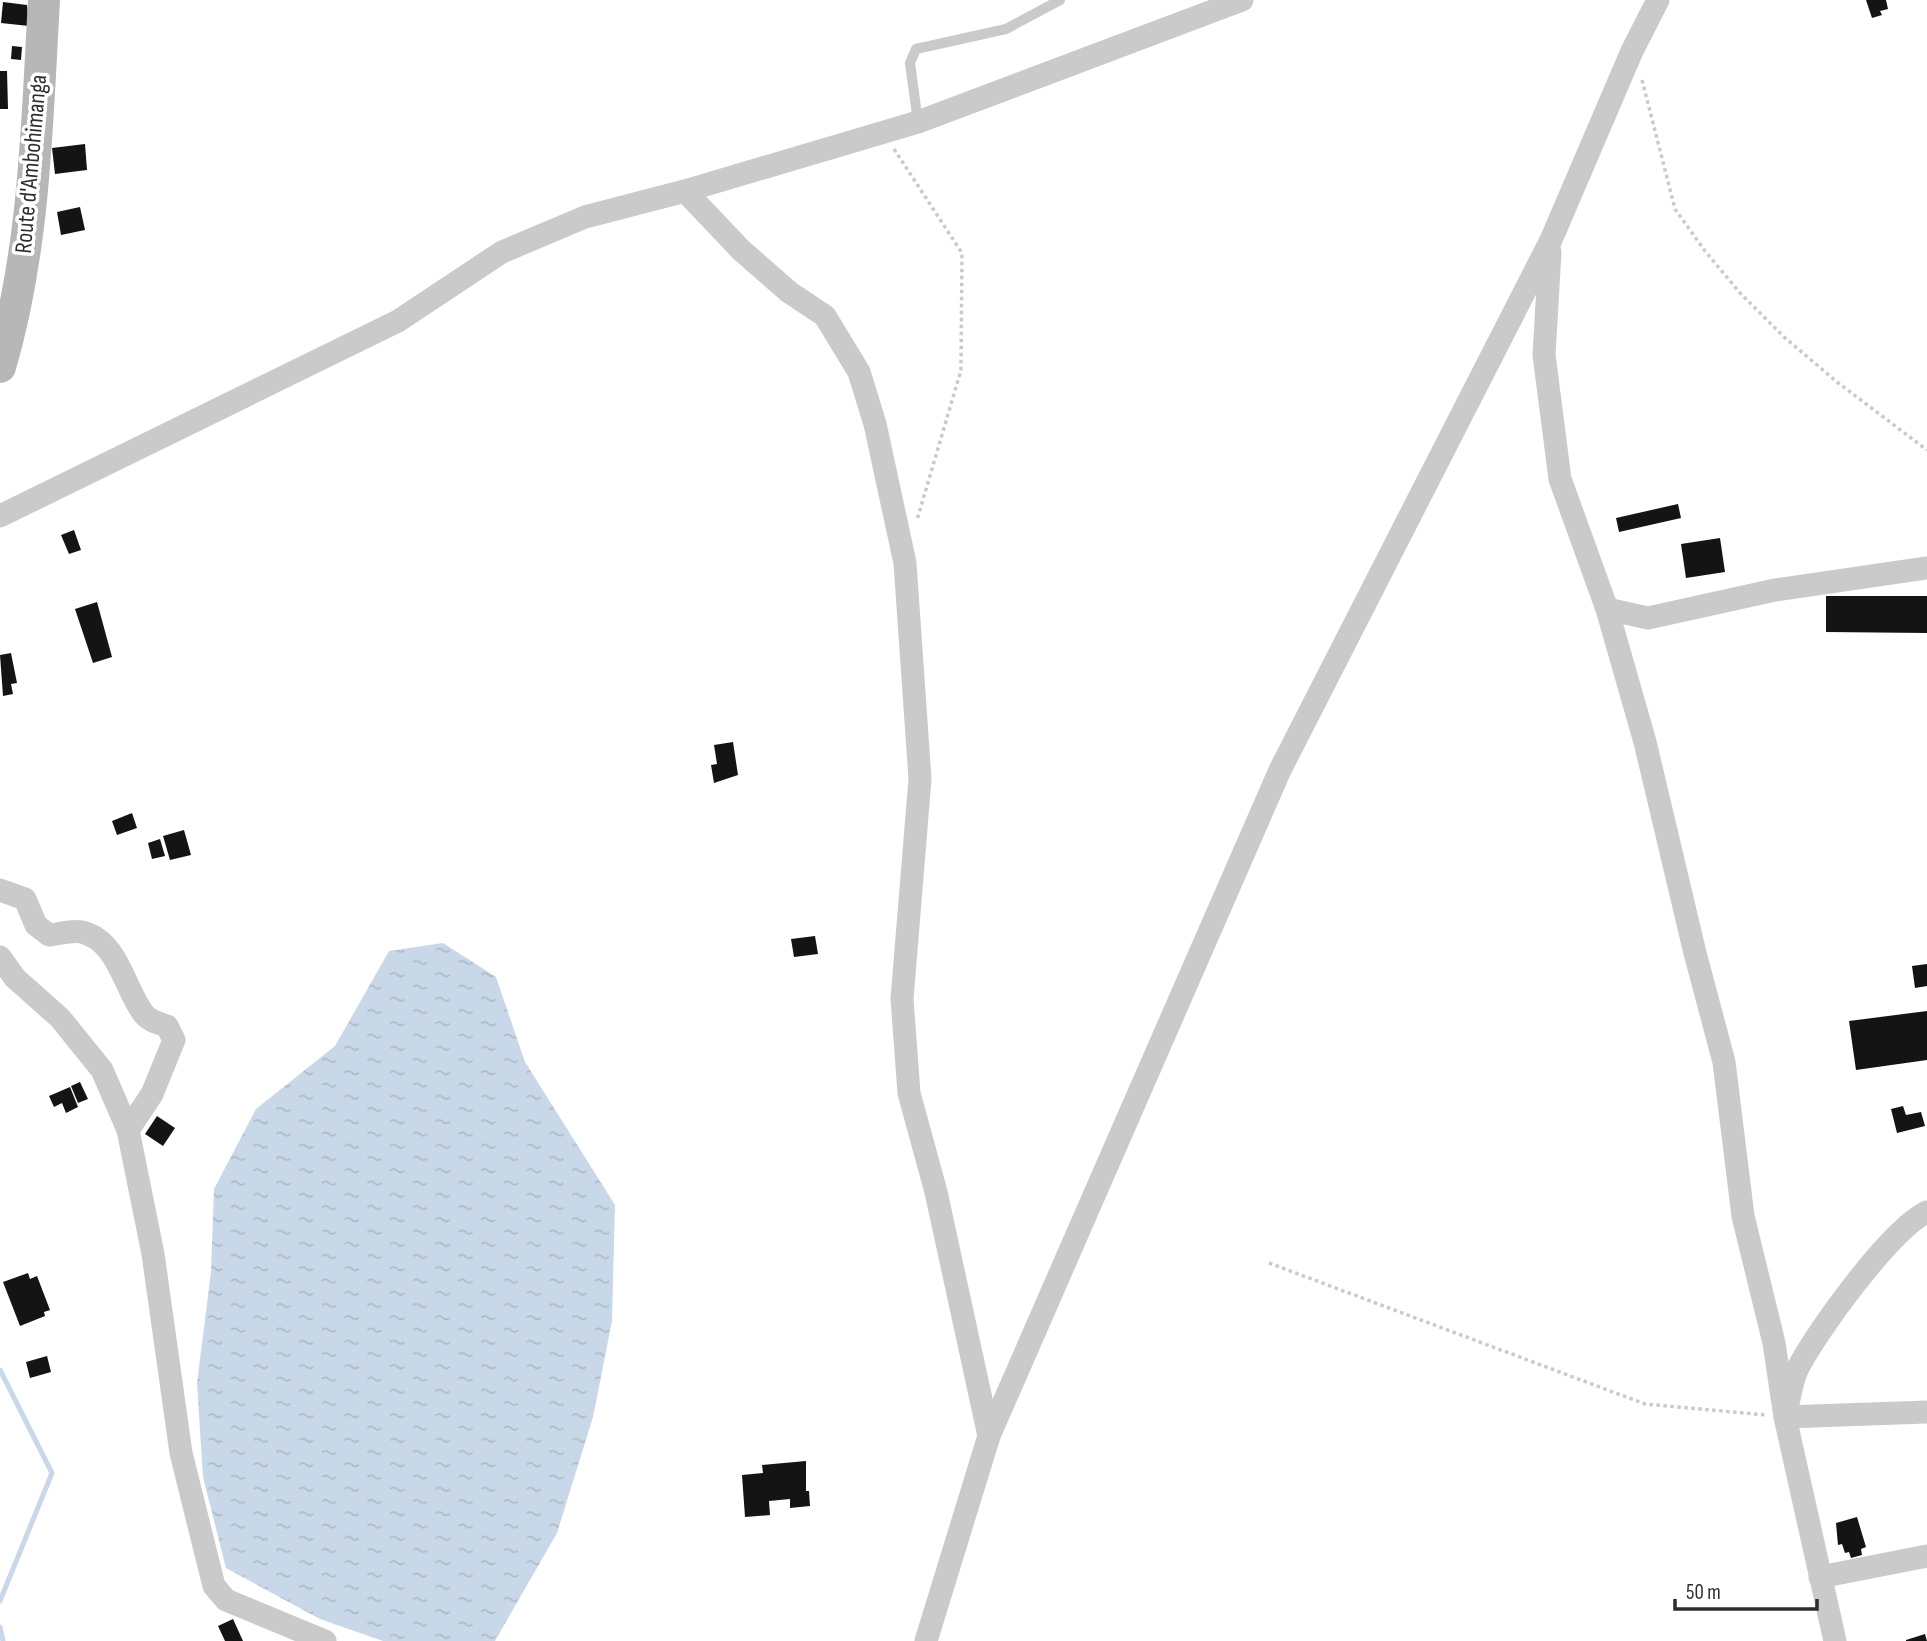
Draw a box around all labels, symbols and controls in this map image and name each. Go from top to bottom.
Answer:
street label: Route d'Ambohimanga [9,73,53,255]
scale bar [1675,1568,1817,1612]
text: 50 m [1686,1580,1721,1605]

